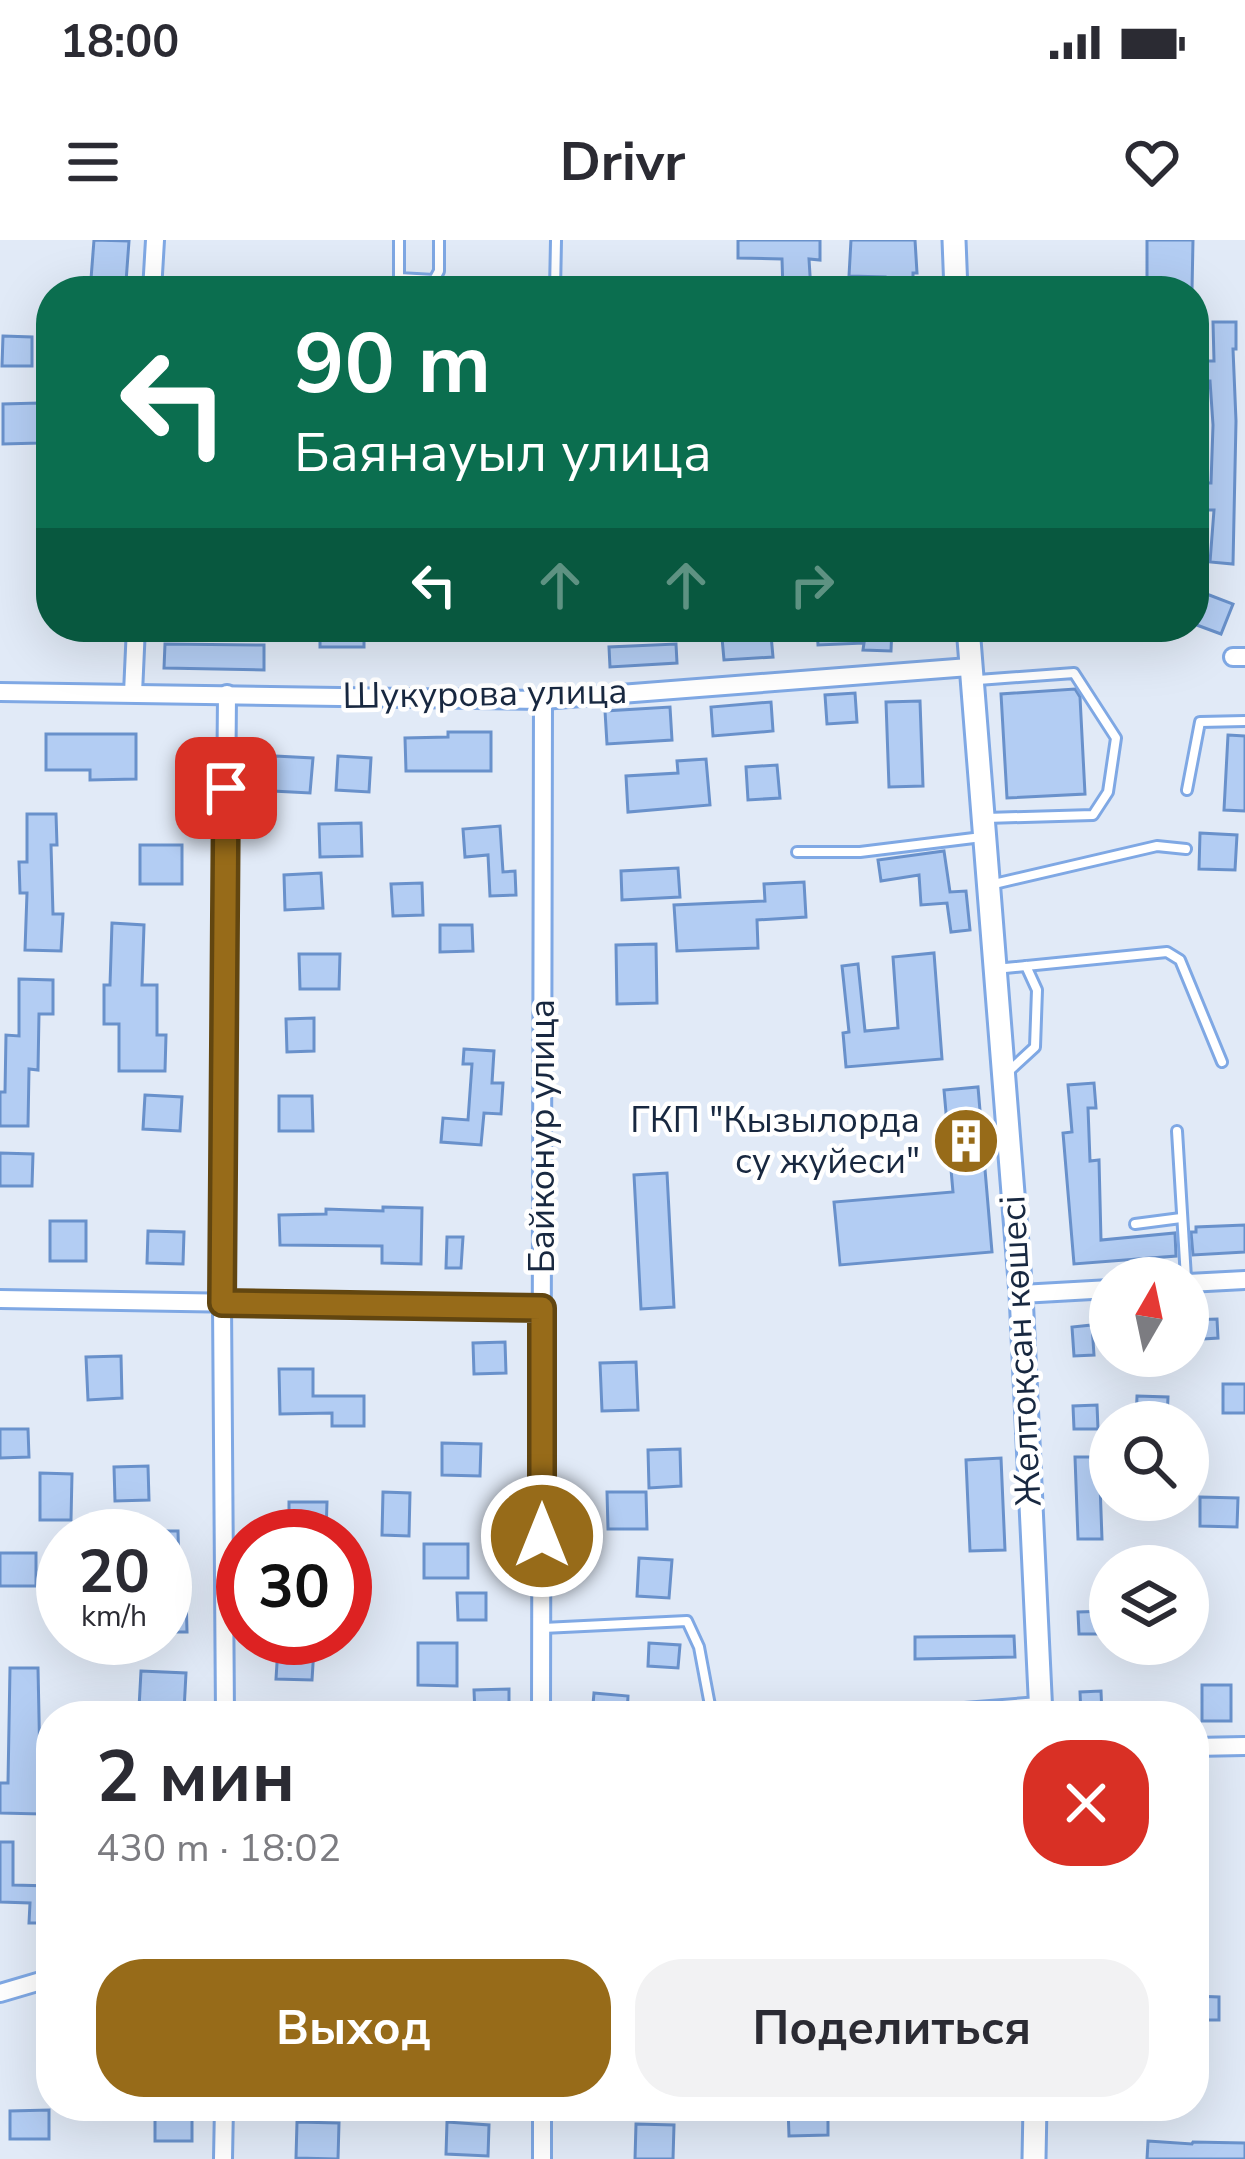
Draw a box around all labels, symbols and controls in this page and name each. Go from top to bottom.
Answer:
text: 18:00 [60,12,179,73]
text: Drivr [560,125,685,199]
icon: menu [60,129,126,195]
icon: heart [1119,129,1185,195]
text: 90 m [294,307,491,422]
icon: left [96,324,252,480]
text: Баянауыл улица [294,416,712,490]
icon: left [401,552,467,618]
icon: ahead [527,552,593,618]
icon: ahead [653,552,719,618]
icon: right [779,552,845,618]
street label: Шукурова улица [342,667,628,721]
pin [175,737,277,839]
icon: arrive [193,755,259,821]
street label: Байконур улица [518,999,567,1273]
place label: ГКП "Кызылорда су жуйеси" [630,1096,920,1186]
building icon: ГКП "Кызылорда су жуйеси" [931,1106,1001,1176]
street label: Желтоқсан көшесі [988,1194,1054,1508]
north arrow [1089,1257,1209,1377]
map controls [1089,1257,1209,1665]
button: search [1089,1401,1209,1521]
position arrow [479,1473,605,1599]
speed limit sign: 30 [216,1509,372,1665]
text: 20 [78,1531,150,1613]
button: layers [1089,1545,1209,1665]
text: km/h [81,1596,147,1637]
text: 2 мин [96,1728,295,1826]
button: close [1023,1740,1149,1866]
text: 430 m · 18:02 [96,1822,341,1875]
button: Выход [96,1959,611,2097]
button: Поделиться [635,1959,1149,2097]

